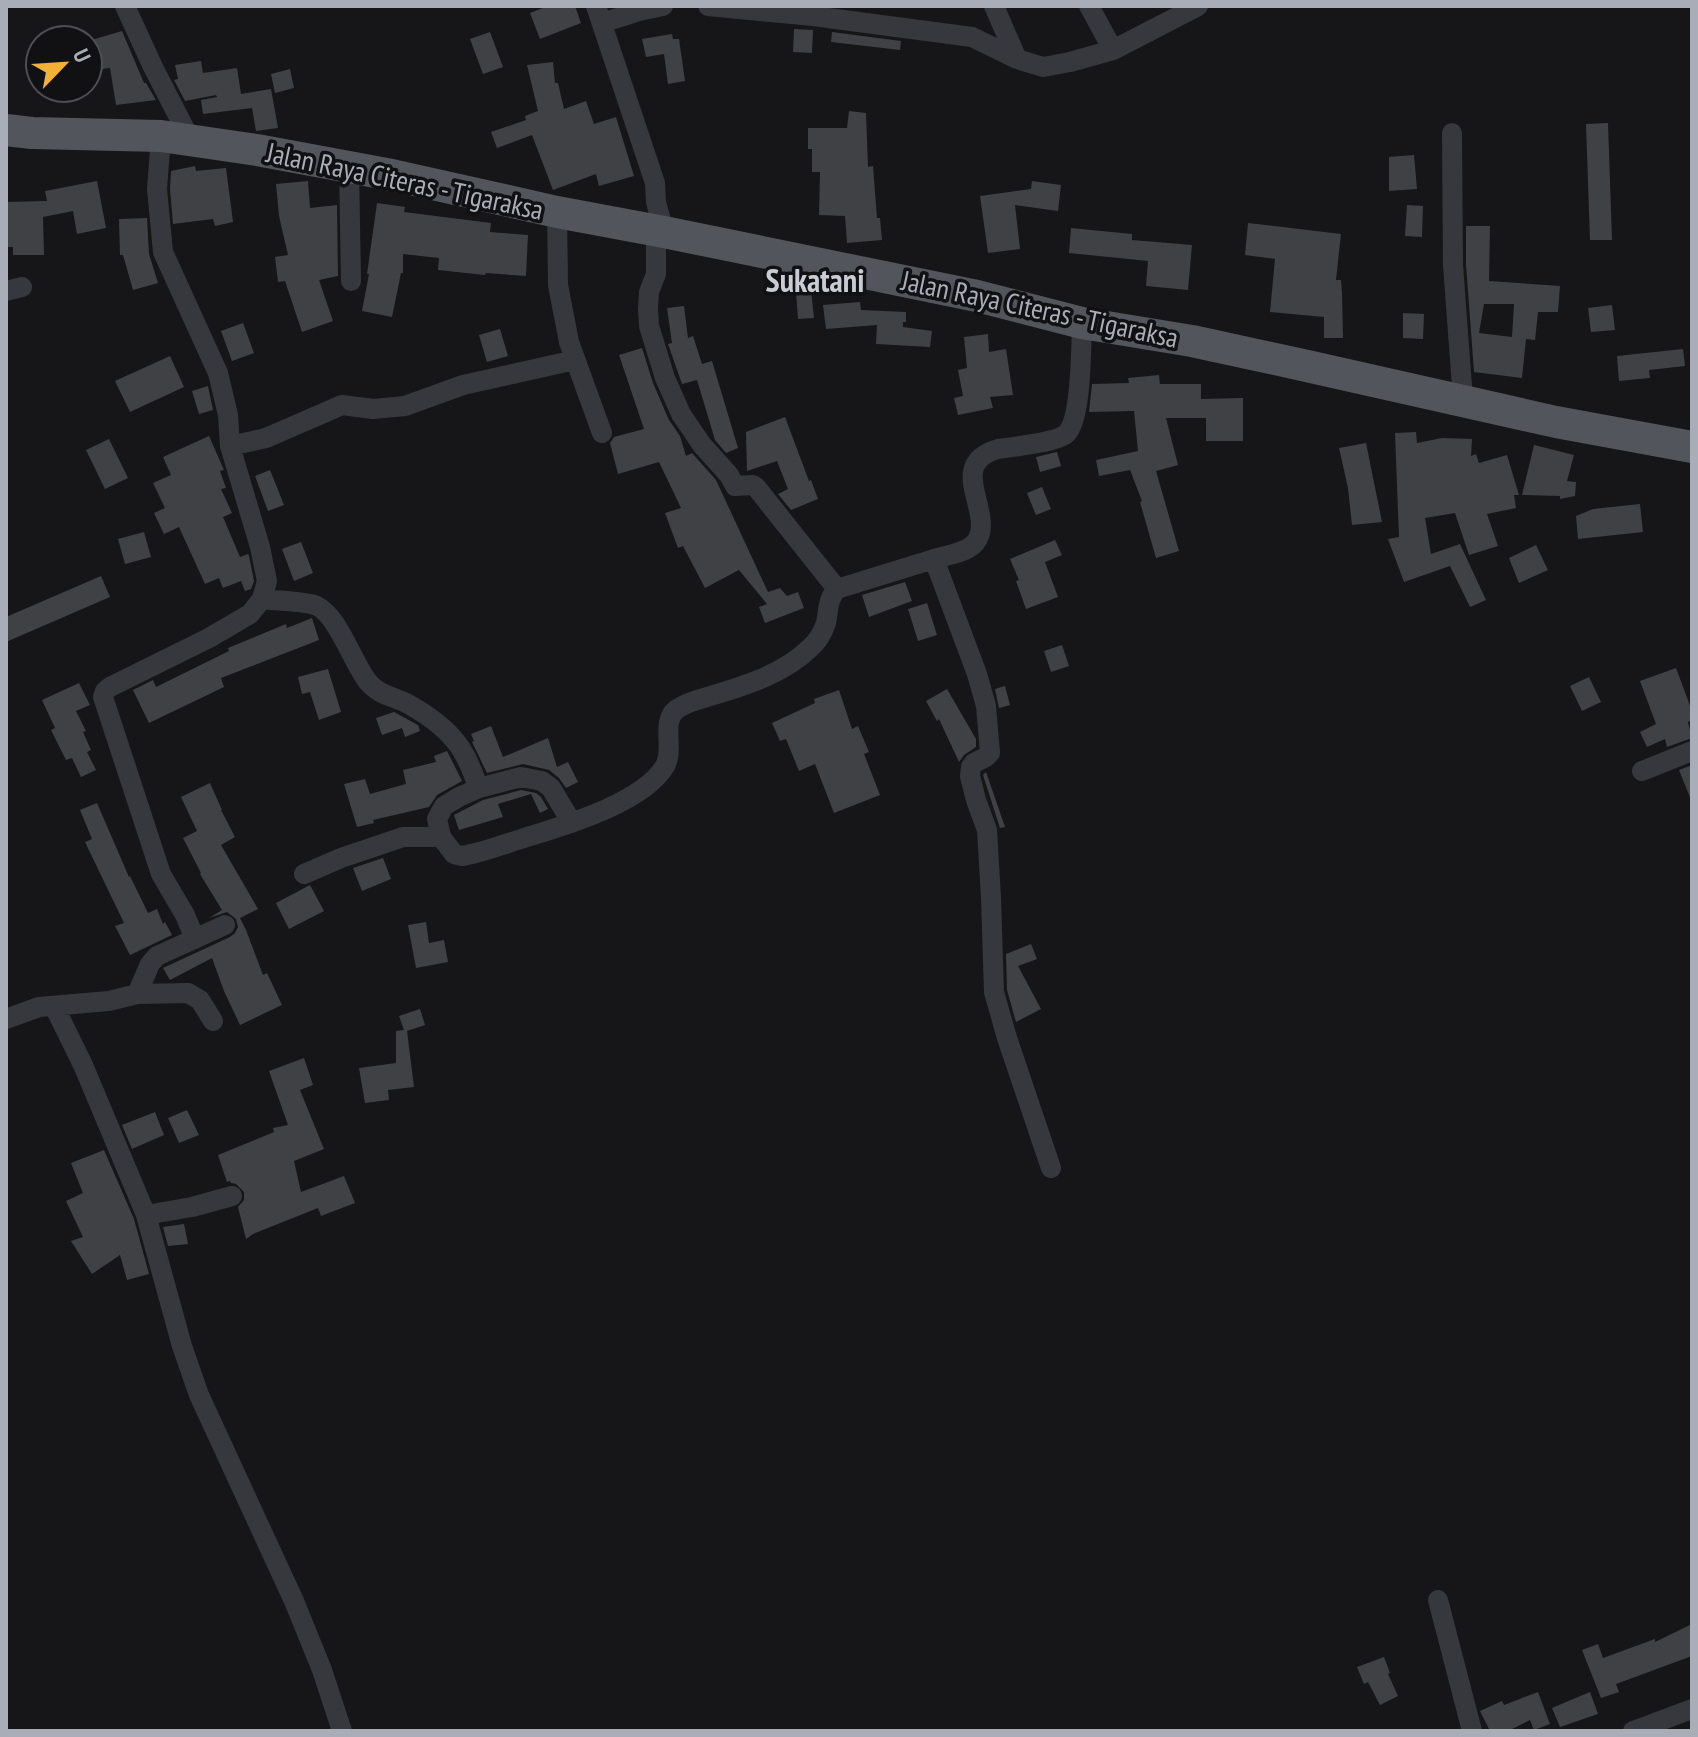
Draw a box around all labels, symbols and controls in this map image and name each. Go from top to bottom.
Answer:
north arrow [24,24,104,104]
text: U [67,44,97,67]
street label: Jalan Raya Citeras - Tigaraksa [262,133,547,228]
district label: Sukatani [766,259,864,301]
street label: Jalan Raya Citeras - Tigaraksa [897,261,1182,356]

